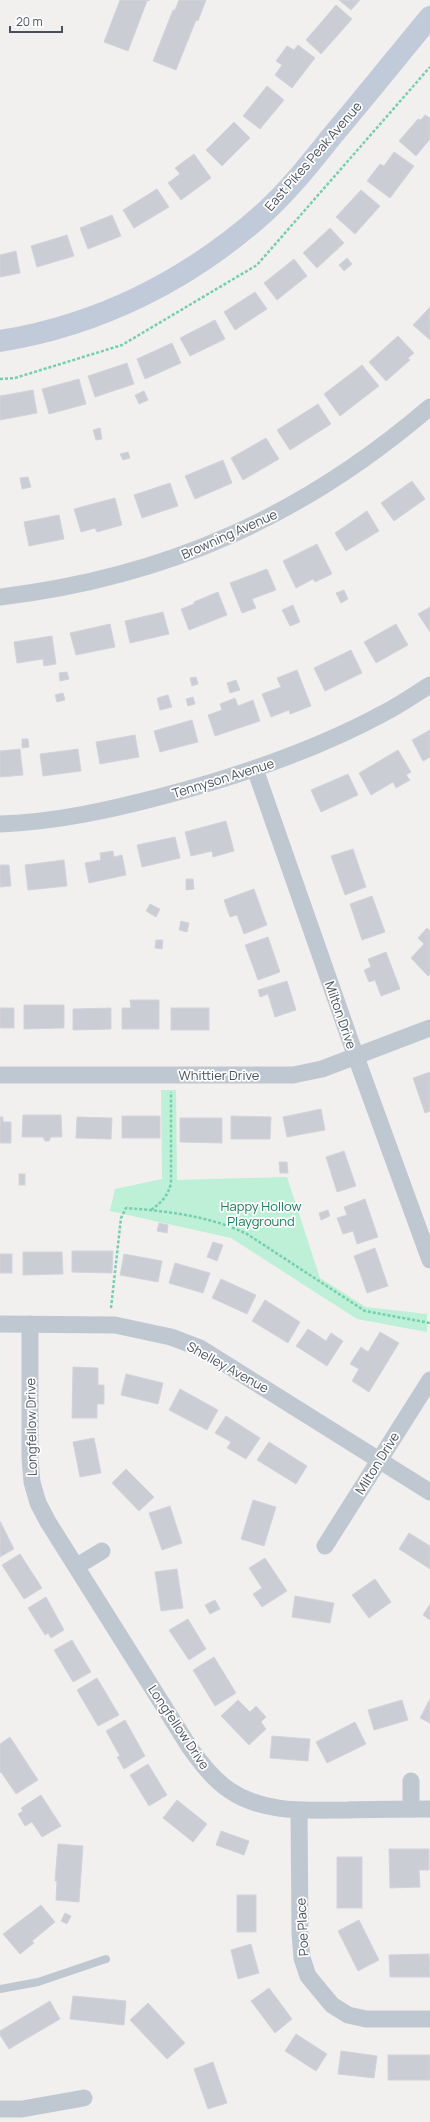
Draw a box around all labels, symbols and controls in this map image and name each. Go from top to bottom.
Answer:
scale bar [10,8,62,34]
text: 20 m [16,13,43,30]
street label: East Pikes Peak Avenue [260,97,366,215]
street label: Browning Avenue [178,505,280,563]
street label: Tennyson Avenue [170,754,276,802]
street label: Milton Drive [321,979,361,1052]
street label: Whittier Drive [179,1066,260,1084]
park label: Happy Hollow Playground [221,1197,301,1230]
street label: Shelley Avenue [184,1337,272,1397]
street label: Longfellow Drive [21,1377,41,1476]
street label: Milton Drive [351,1428,403,1498]
street label: Longfellow Drive [144,1681,214,1773]
street label: Poe Place [291,1897,313,1957]

